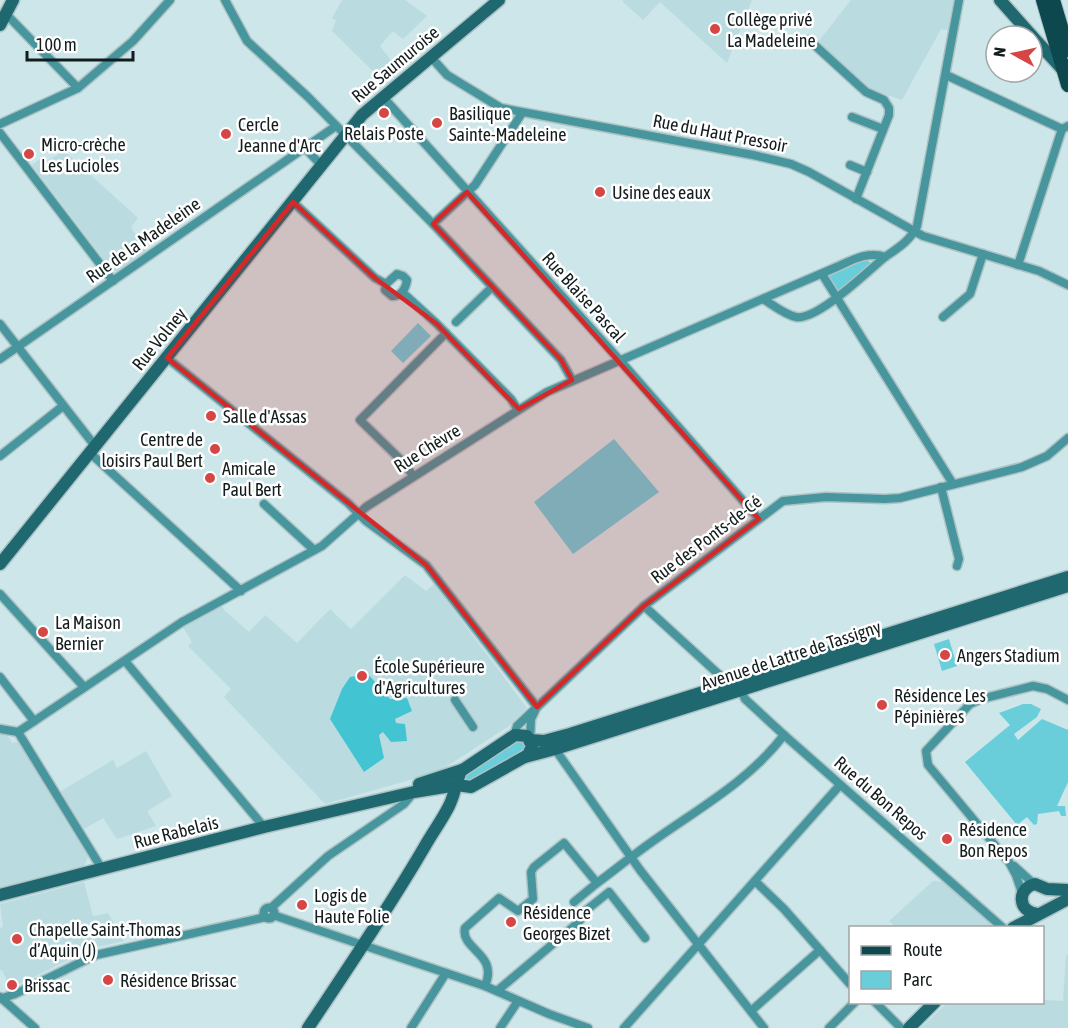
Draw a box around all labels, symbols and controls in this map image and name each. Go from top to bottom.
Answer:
place label: Collège privé La Madeleine [727,9,816,51]
street label: Rue Saumuroise [347,22,443,106]
marker: Collège privé La Madeleine [708,22,722,36]
scale bar [27,24,134,62]
north arrow [984,24,1044,84]
text: 100 m [36,34,77,55]
text: N [990,46,1009,58]
place label: Basilique Sainte-Madeleine [449,103,566,145]
marker: Relais Poste [377,106,391,120]
street label: Rue du Haut Pressoir [651,110,789,156]
place label: Cercle Jeanne d'Arc [238,114,321,156]
marker: Basilique Sainte-Madeleine [430,116,444,130]
place label: Relais Poste [344,123,424,144]
marker: Cercle Jeanne d'Arc [219,127,233,141]
place label: Micro-crèche Les Lucioles [41,134,126,176]
marker: Micro-crèche Les Lucioles [22,147,36,161]
place label: Usine des eaux [612,182,711,203]
marker: Usine des eaux [593,185,607,199]
street label: Rue de la Madeleine [82,193,204,287]
street label: Rue Blaise Pascal [538,248,630,347]
street label: Rue Volney [128,304,190,374]
place label: Salle d'Assas [223,406,307,427]
marker: Salle d'Assas [204,409,218,423]
street label: Rue Chèvre [390,419,464,477]
place label: Centre de loisirs Paul Bert [101,429,203,471]
marker: Centre de loisirs Paul Bert [208,442,222,456]
place label: Amicale Paul Bert [222,458,282,500]
marker: Amicale Paul Bert [203,471,217,485]
street label: Rue des Ponts-de-Cé [646,491,766,587]
place label: La Maison Bernier [55,612,121,654]
street label: Avenue de Lattre de Tassigny [698,616,884,694]
marker: La Maison Bernier [36,625,50,639]
place label: Angers Stadium [957,645,1060,666]
marker: Angers Stadium [938,648,952,662]
place label: École Supérieure d'Agricultures [374,656,485,698]
marker: École Supérieure d'Agricultures [355,669,369,683]
place label: Résidence Les Pépinières [894,685,986,727]
marker: Résidence Les Pépinières [875,698,889,712]
street label: Rue du Bon Repos [830,752,932,844]
street label: Rue Rabelais [132,811,220,853]
place label: Résidence Bon Repos [959,819,1028,861]
marker: Résidence Bon Repos [940,832,954,846]
place label: Logis de Haute Folie [314,885,390,927]
marker: Logis de Haute Folie [295,898,309,912]
place label: Résidence Georges Bizet [523,902,611,944]
marker: Résidence Georges Bizet [504,915,518,929]
place label: Chapelle Saint-Thomas d’Aquin (J) [29,919,181,961]
legend [849,926,1044,1004]
marker: Chapelle Saint-Thomas d’Aquin (J) [10,932,24,946]
text: Route [903,939,942,960]
text: Parc [903,969,932,990]
place label: Résidence Brissac [120,970,236,991]
marker: Résidence Brissac [101,973,115,987]
place label: Brissac [24,975,70,996]
marker: Brissac [5,978,19,992]

